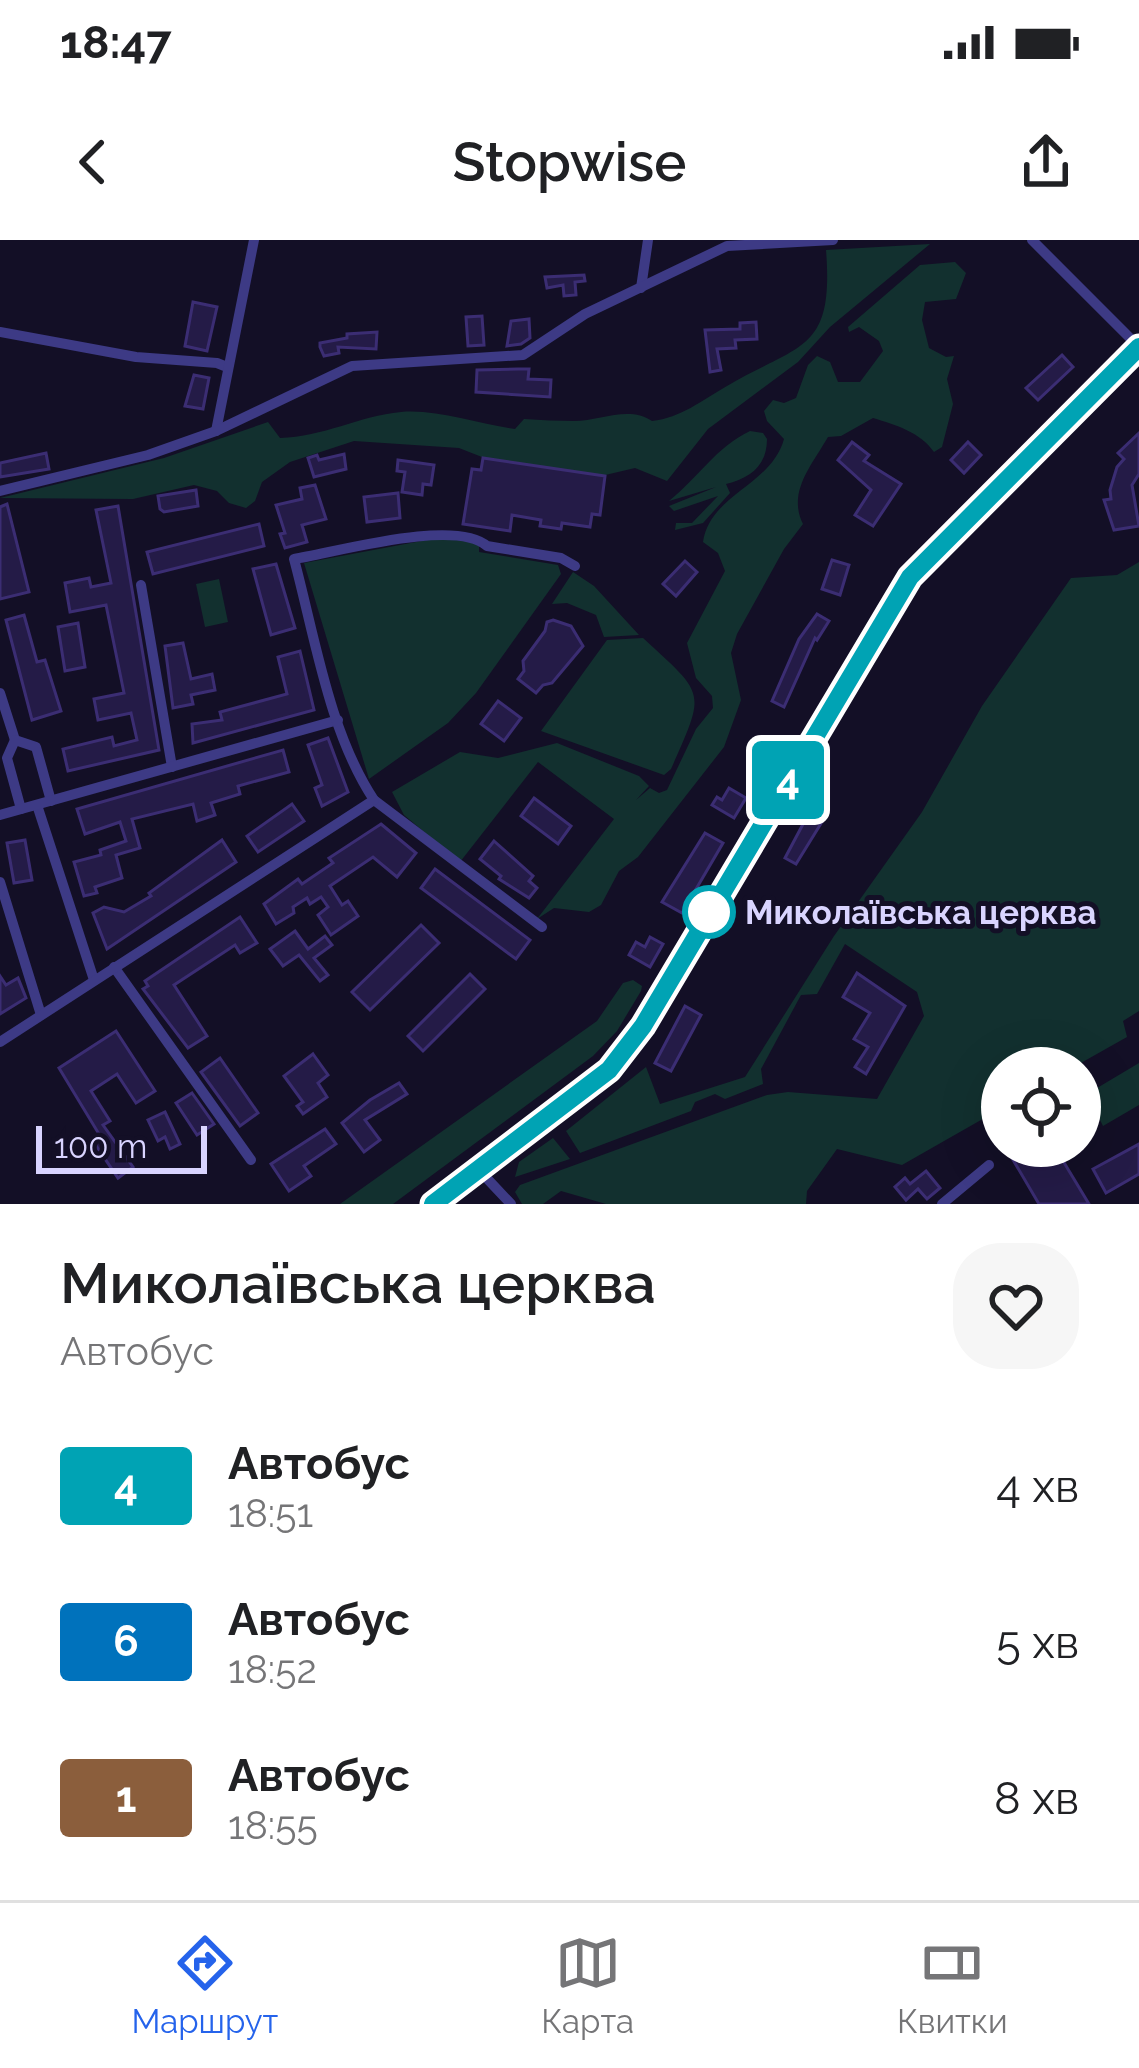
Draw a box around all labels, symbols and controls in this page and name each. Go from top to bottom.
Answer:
text: 18:47 [60,16,171,69]
icon: back [60,129,126,195]
icon: share [1013,129,1079,195]
text: Stopwise [453,130,686,194]
line badge: 4 [749,741,827,819]
text: 4 [776,755,800,804]
marker: Миколаївська церква [684,887,734,937]
place label: Миколаївська церква [745,893,1096,932]
map controls [981,1047,1101,1167]
button: locate [981,1047,1101,1167]
scale bar [36,1120,207,1173]
text: 100 m [54,1127,147,1166]
button: heart [953,1243,1079,1369]
text: Миколаївська церква [60,1249,656,1316]
text: Автобус [60,1328,214,1374]
text: Автобус [228,1437,410,1490]
text: 4 хв [996,1460,1079,1513]
text: 4 [114,1461,138,1510]
text: 18:51 [228,1490,313,1536]
text: Автобус [228,1593,410,1646]
text: 5 хв [996,1616,1079,1669]
text: 6 [113,1617,139,1666]
text: 18:52 [228,1646,317,1692]
text: Автобус [228,1749,410,1802]
text: 8 хв [994,1772,1079,1825]
text: 1 [116,1773,136,1822]
text: 18:55 [228,1802,318,1848]
tab: Маршрут [131,1930,278,2041]
tab: Карта [541,1930,634,2041]
tab: Квитки [897,1930,1008,2041]

